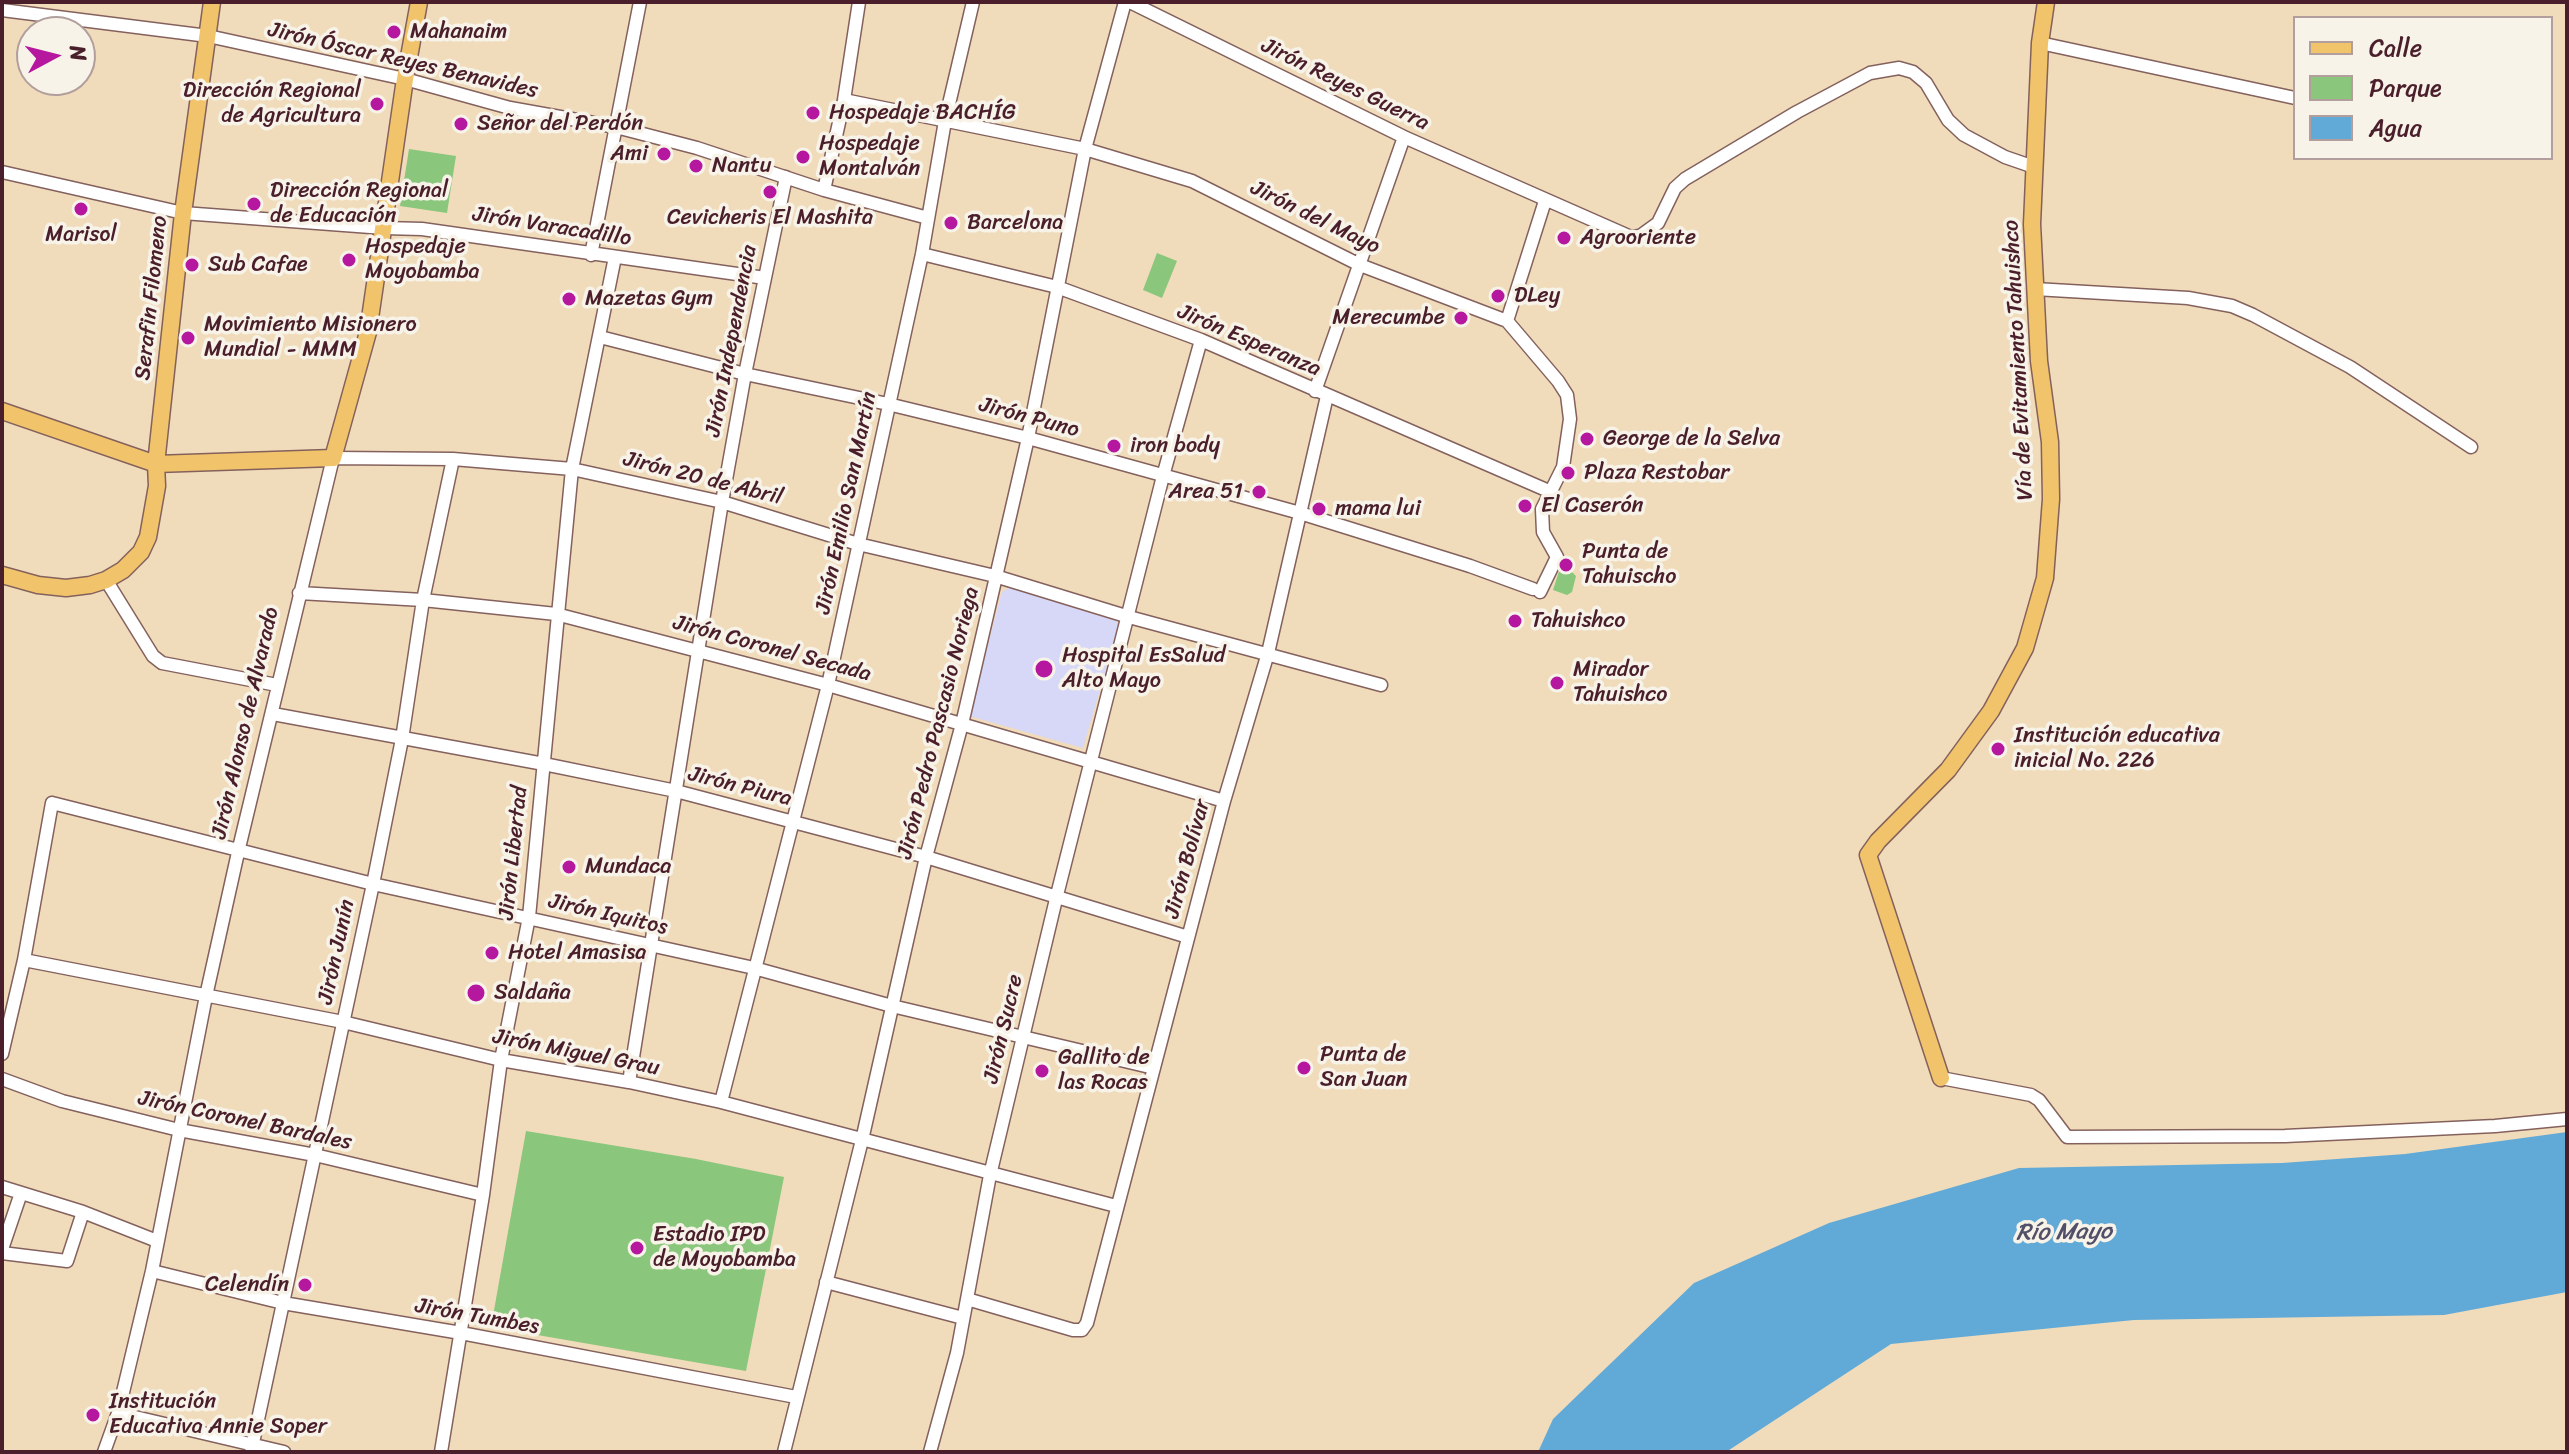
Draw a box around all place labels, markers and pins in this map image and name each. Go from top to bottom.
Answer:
place label: Mahanaim [410,19,507,45]
marker: Mahanaim [385,23,403,41]
place label: Dirección Regional de Agricultura [183,78,361,130]
marker: Dirección Regional de Agricultura [368,95,386,113]
place label: Hospedaje BACHÍG [829,100,1016,126]
marker: Hospedaje BACHÍG [804,104,822,122]
place label: Señor del Perdón [477,111,643,137]
marker: Señor del Perdón [452,115,470,133]
place label: Hospedaje Montalván [819,131,920,182]
place label: Ami [611,141,648,167]
marker: Ami [655,145,673,163]
marker: Hospedaje Montalván [794,148,812,166]
place label: Nantu [712,153,772,179]
marker: Nantu [687,157,705,175]
place label: Dirección Regional de Educación [270,178,448,230]
marker: Cevicheris El Mashita [761,183,779,201]
marker: Dirección Regional de Educación [245,195,263,213]
marker: Marisol [72,200,90,218]
place label: Cevicheris El Mashita [667,205,873,231]
place label: Barcelona [967,210,1063,236]
marker: Barcelona [942,214,960,232]
place label: Marisol [45,222,117,248]
place label: Agrooriente [1580,225,1696,251]
marker: Agrooriente [1555,229,1573,247]
place label: Hospedaje Moyobamba [365,234,480,286]
marker: Hospedaje Moyobamba [340,251,358,269]
place label: Sub Cafae [208,252,308,278]
marker: Sub Cafae [183,256,201,274]
place label: DLey [1514,283,1560,309]
place label: Mazetas Gym [585,286,713,312]
marker: DLey [1489,287,1507,305]
marker: Mazetas Gym [560,290,578,308]
place label: Merecumbe [1332,305,1445,331]
marker: Merecumbe [1452,309,1470,327]
place label: Movimiento Misionero Mundial - MMM [204,312,417,364]
marker: Movimiento Misionero Mundial - MMM [179,329,197,347]
place label: George de la Selva [1603,426,1780,452]
marker: George de la Selva [1578,430,1596,448]
place label: iron body [1130,433,1220,459]
marker: iron body [1105,437,1123,455]
place label: Plaza Restobar [1584,460,1729,486]
marker: Plaza Restobar [1559,464,1577,482]
place label: Area 51 [1169,479,1243,505]
marker: Area 51 [1250,483,1268,501]
place label: El Caserón [1541,493,1644,519]
place label: mama lui [1335,496,1421,522]
marker: El Caserón [1516,497,1534,515]
marker: mama lui [1310,500,1328,518]
place label: Punta de Tahuischo [1582,539,1676,590]
marker: Punta de Tahuischo [1557,556,1575,574]
place label: Tahuishco [1531,608,1625,634]
marker: Tahuishco [1506,612,1524,630]
place label: Hospital EsSalud Alto Mayo [1062,643,1225,694]
place label: Mirador Tahuishco [1573,657,1667,708]
marker: Hospital EsSalud Alto Mayo [1033,658,1055,680]
marker: Mirador Tahuishco [1548,674,1566,692]
place label: Institución educativa inicial No. 226 [2014,723,2220,774]
marker: Institución educativa inicial No. 226 [1989,740,2007,758]
place label: Mundaca [585,854,671,880]
marker: Mundaca [560,858,578,876]
place label: Hotel Amasisa [508,940,646,966]
marker: Hotel Amasisa [483,944,501,962]
place label: Saldaña [494,980,571,1006]
marker: Saldaña [465,982,487,1004]
place label: Punta de San Juan [1320,1042,1407,1094]
place label: Gallito de las Rocas [1058,1045,1150,1096]
marker: Punta de San Juan [1295,1059,1313,1077]
marker: Gallito de las Rocas [1033,1062,1051,1080]
place label: Estadio IPD de Moyobamba [653,1222,796,1274]
marker: Estadio IPD de Moyobamba [628,1239,646,1257]
place label: Celendín [205,1272,289,1298]
marker: Celendín [296,1276,314,1294]
place label: Institución Educativa Annie Soper [109,1389,327,1440]
marker: Institución Educativa Annie Soper [84,1406,102,1424]

